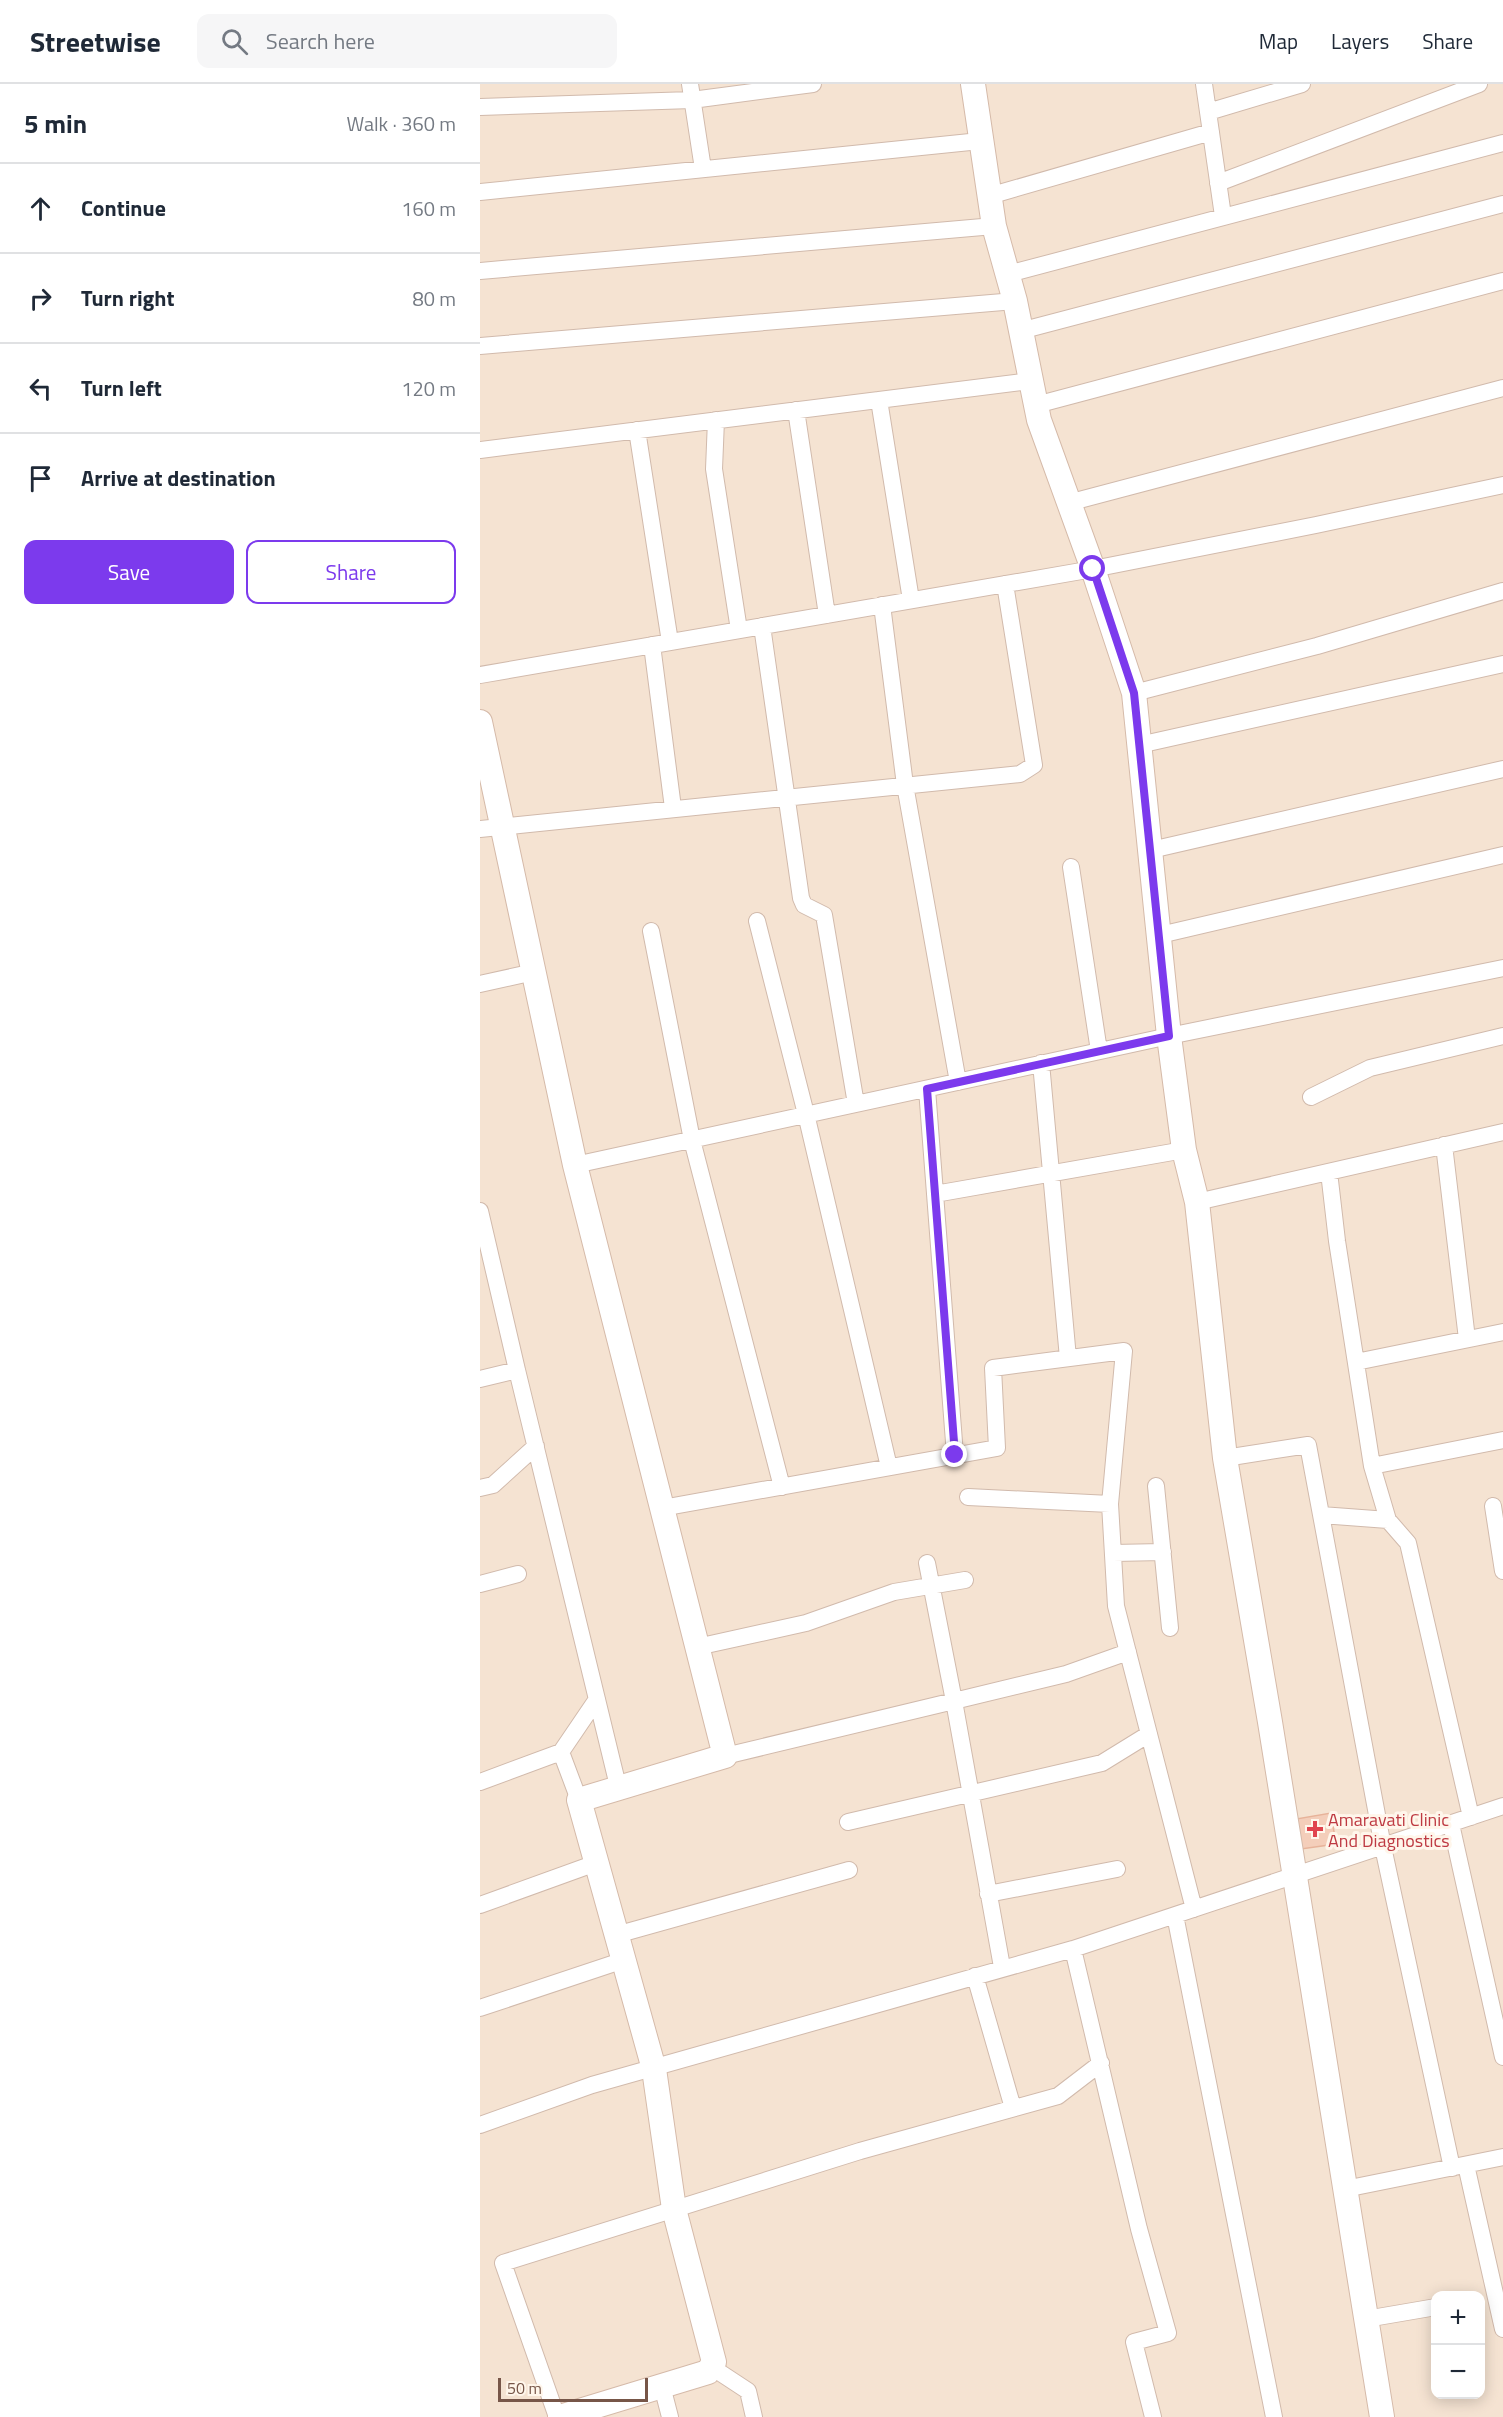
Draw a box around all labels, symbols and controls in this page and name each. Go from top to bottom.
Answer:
search box [197,14,617,68]
text: Streetwise [30,20,161,63]
text: Search here [266,24,375,58]
icon: search [218,25,251,58]
text: Map [1259,25,1298,57]
text: Layers [1331,25,1389,57]
text: Share [1422,25,1473,57]
text: 5 min [24,104,87,143]
text: Walk · 360 m [347,108,456,139]
text: Continue [81,191,166,225]
icon: ahead [24,192,57,225]
text: 160 m [401,193,456,224]
text: Turn right [81,281,175,315]
icon: right [24,282,57,315]
text: 80 m [412,283,456,314]
text: Turn left [81,371,162,405]
icon: left [24,372,57,405]
text: 120 m [401,373,456,404]
text: Arrive at destination [81,461,276,495]
icon: arrive [24,462,57,495]
button: Save [24,540,234,604]
button: Share [246,540,456,604]
route start [1079,555,1105,581]
route end [941,1441,967,1467]
place label: Amaravati Clinic And Diagnostics [1328,1806,1450,1854]
marker: Amaravati Clinic And Diagnostics [1306,1820,1324,1838]
map controls [1431,2291,1485,2399]
button: + [1431,2291,1485,2345]
button: − [1431,2345,1485,2399]
scale bar [498,2375,648,2402]
text: 50 m [507,2376,542,2400]

